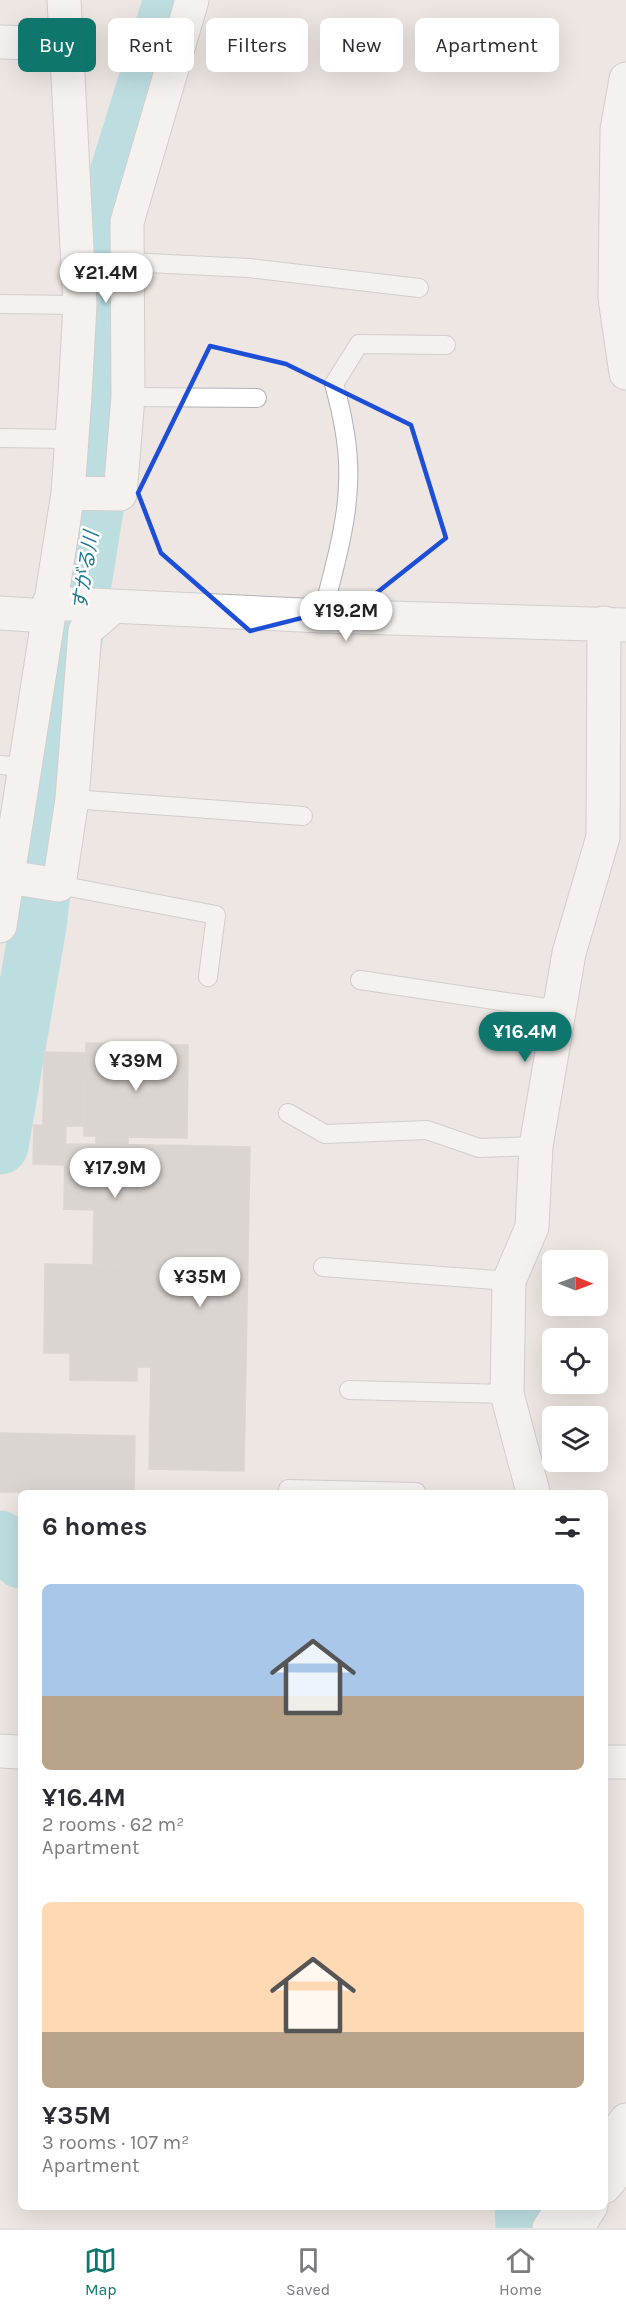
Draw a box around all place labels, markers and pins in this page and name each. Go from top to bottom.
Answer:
pin: ¥21.4M [57,253,155,304]
pin: ¥19.2M [297,591,395,642]
pin: ¥16.4M [476,1012,574,1063]
pin: ¥39M [100,1041,172,1092]
pin: ¥17.9M [66,1148,164,1199]
pin: ¥35M [164,1257,236,1308]

